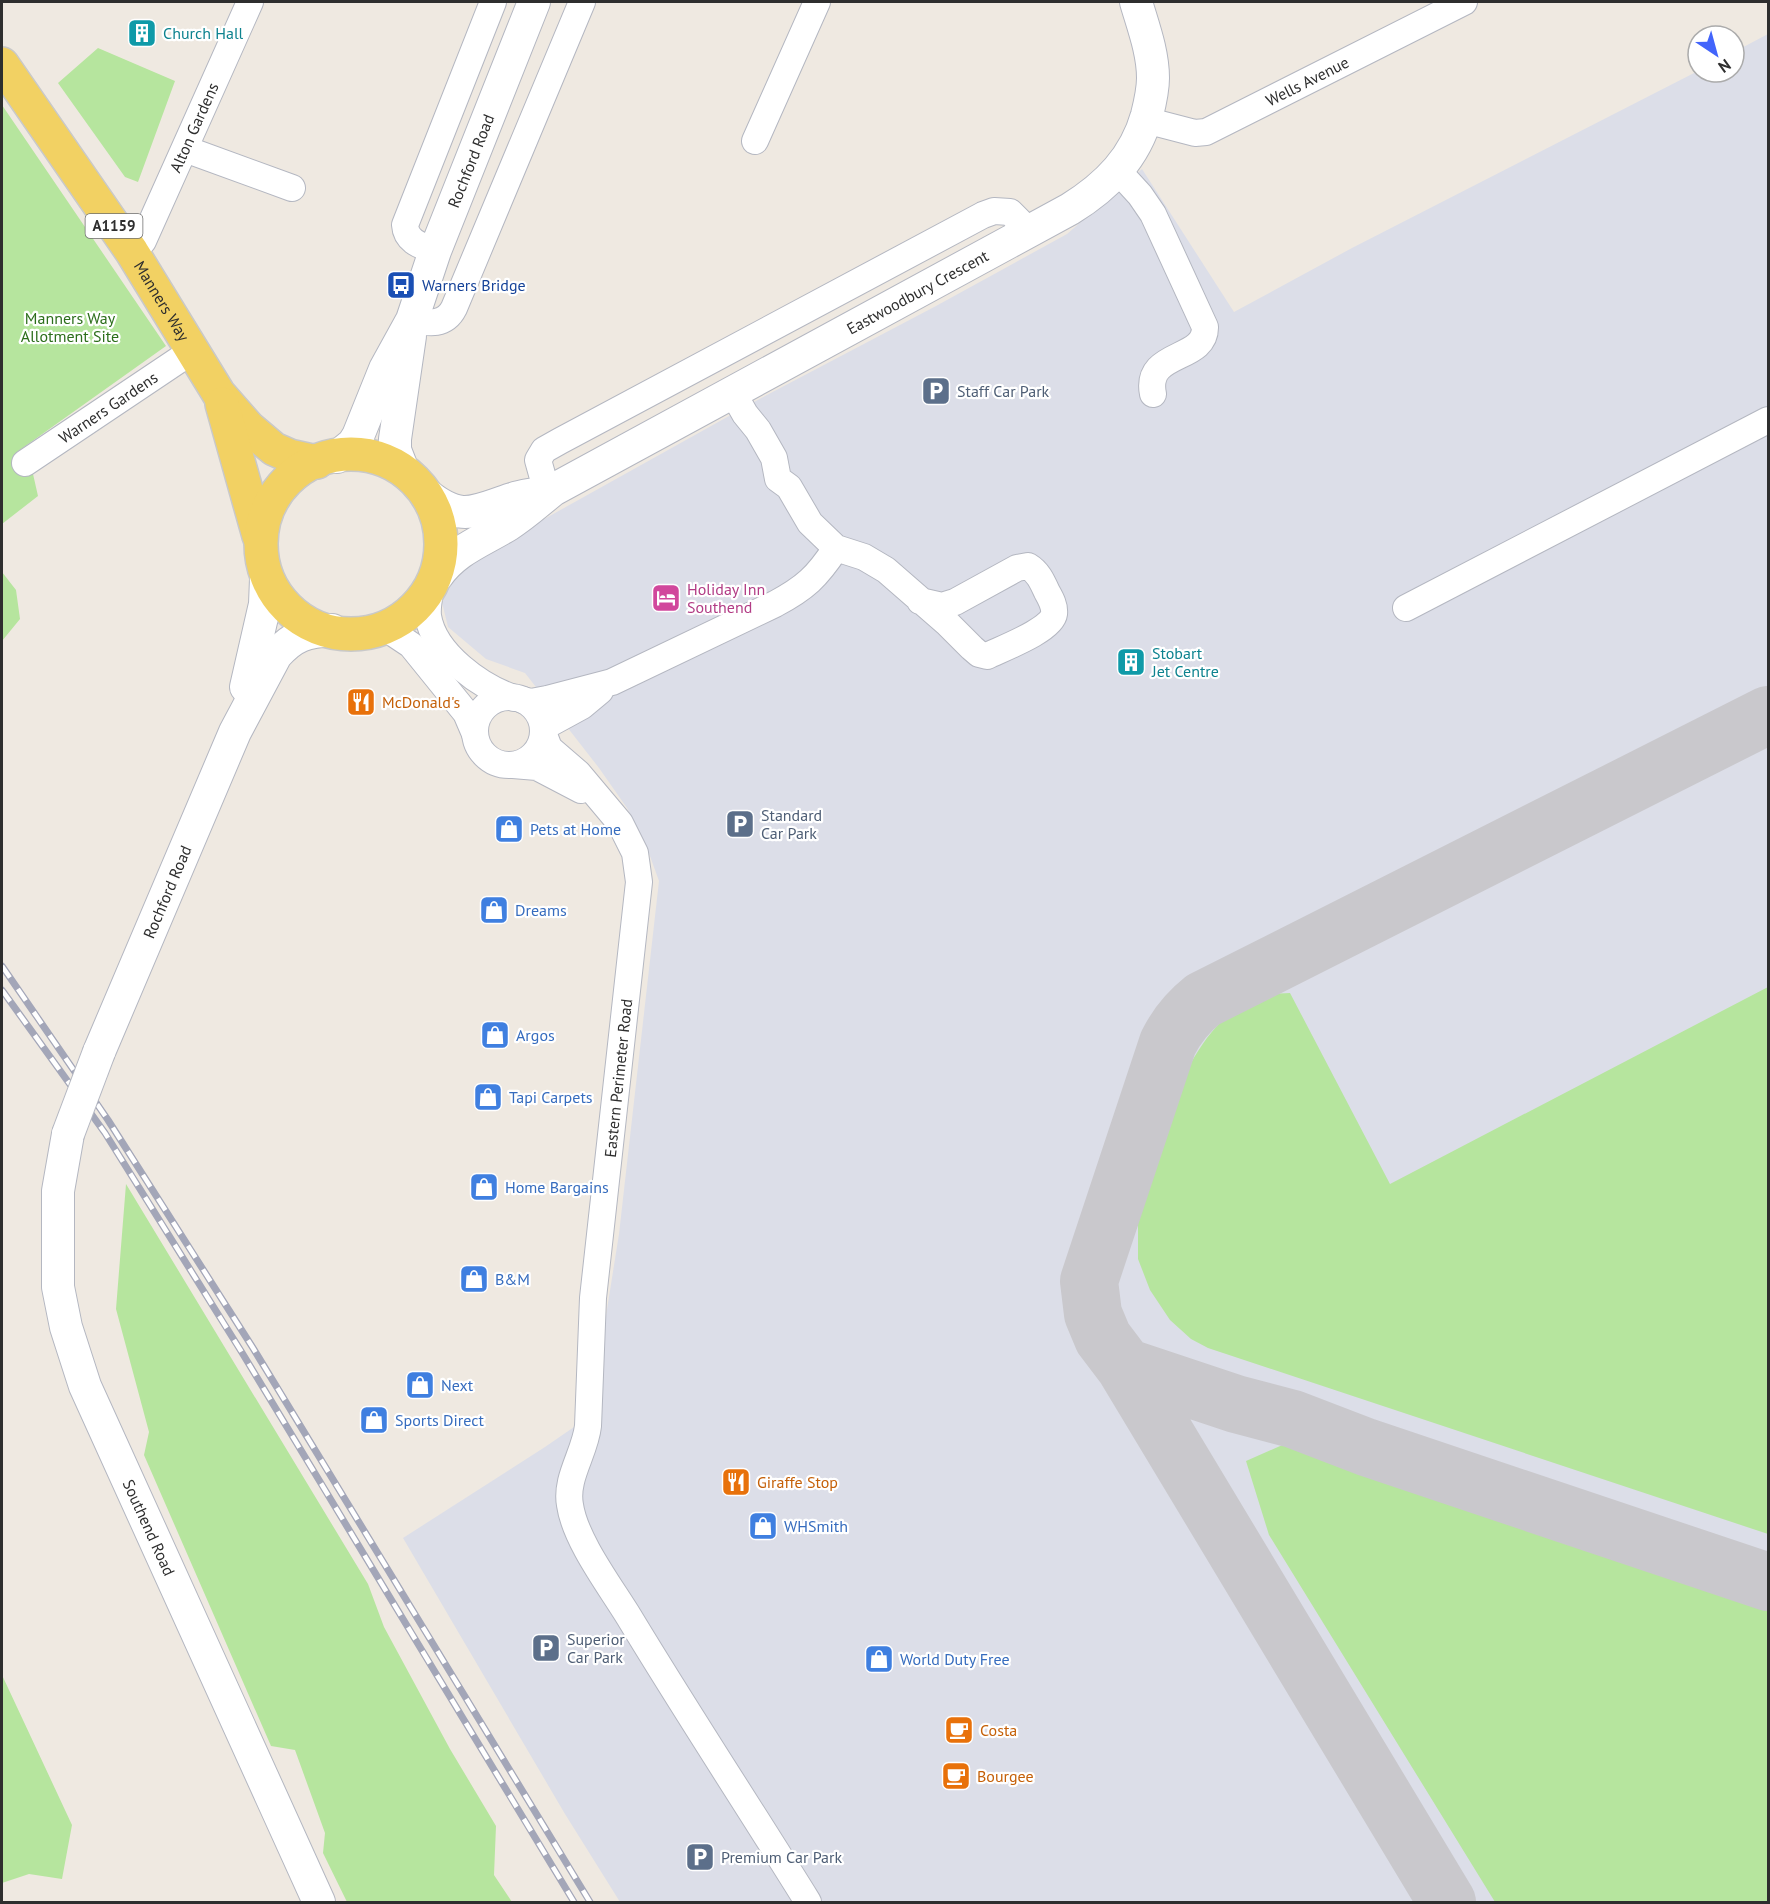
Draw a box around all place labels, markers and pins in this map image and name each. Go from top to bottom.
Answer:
building icon: Church Hall [126,17,158,49]
place label: Church Hall [163,23,244,43]
bus stop icon: Warners Bridge [385,269,417,301]
place label: Warners Bridge [422,275,526,295]
parking icon: Staff Car Park [920,375,952,407]
place label: Staff Car Park [957,381,1050,401]
place label: Holiday Inn Southend [687,579,765,617]
hotel icon: Holiday Inn Southend [650,582,682,614]
place label: Stobart Jet Centre [1151,643,1219,681]
building icon: Stobart Jet Centre [1115,646,1147,678]
restaurant icon: McDonald's [345,686,377,718]
place label: McDonald's [382,692,460,712]
place label: Standard Car Park [761,805,822,843]
parking icon: Standard Car Park [724,808,756,840]
shop icon: Pets at Home [493,813,525,845]
place label: Pets at Home [530,819,621,839]
shop icon: Dreams [478,894,510,926]
place label: Dreams [515,900,567,920]
shop icon: Argos [479,1019,511,1051]
place label: Argos [516,1025,555,1045]
shop icon: Tapi Carpets [472,1081,504,1113]
place label: Tapi Carpets [509,1087,593,1107]
shop icon: Home Bargains [468,1171,500,1203]
place label: Home Bargains [505,1177,609,1197]
shop icon: B&M [458,1263,490,1295]
place label: B&M [495,1269,530,1289]
shop icon: Next [404,1369,436,1401]
place label: Next [441,1375,474,1395]
shop icon: Sports Direct [358,1404,390,1436]
place label: Sports Direct [395,1410,484,1430]
restaurant icon: Giraffe Stop [720,1466,752,1498]
place label: Giraffe Stop [757,1472,838,1492]
shop icon: WHSmith [747,1510,779,1542]
place label: WHSmith [784,1516,848,1536]
place label: Superior Car Park [567,1629,625,1667]
parking icon: Superior Car Park [530,1632,562,1664]
shop icon: World Duty Free [863,1643,895,1675]
place label: World Duty Free [900,1649,1010,1669]
cafe icon: Costa [943,1714,975,1746]
place label: Costa [980,1720,1017,1740]
cafe icon: Bourgee [940,1760,972,1792]
place label: Bourgee [977,1766,1034,1786]
parking icon: Premium Car Park [684,1841,716,1873]
place label: Premium Car Park [721,1847,842,1867]

